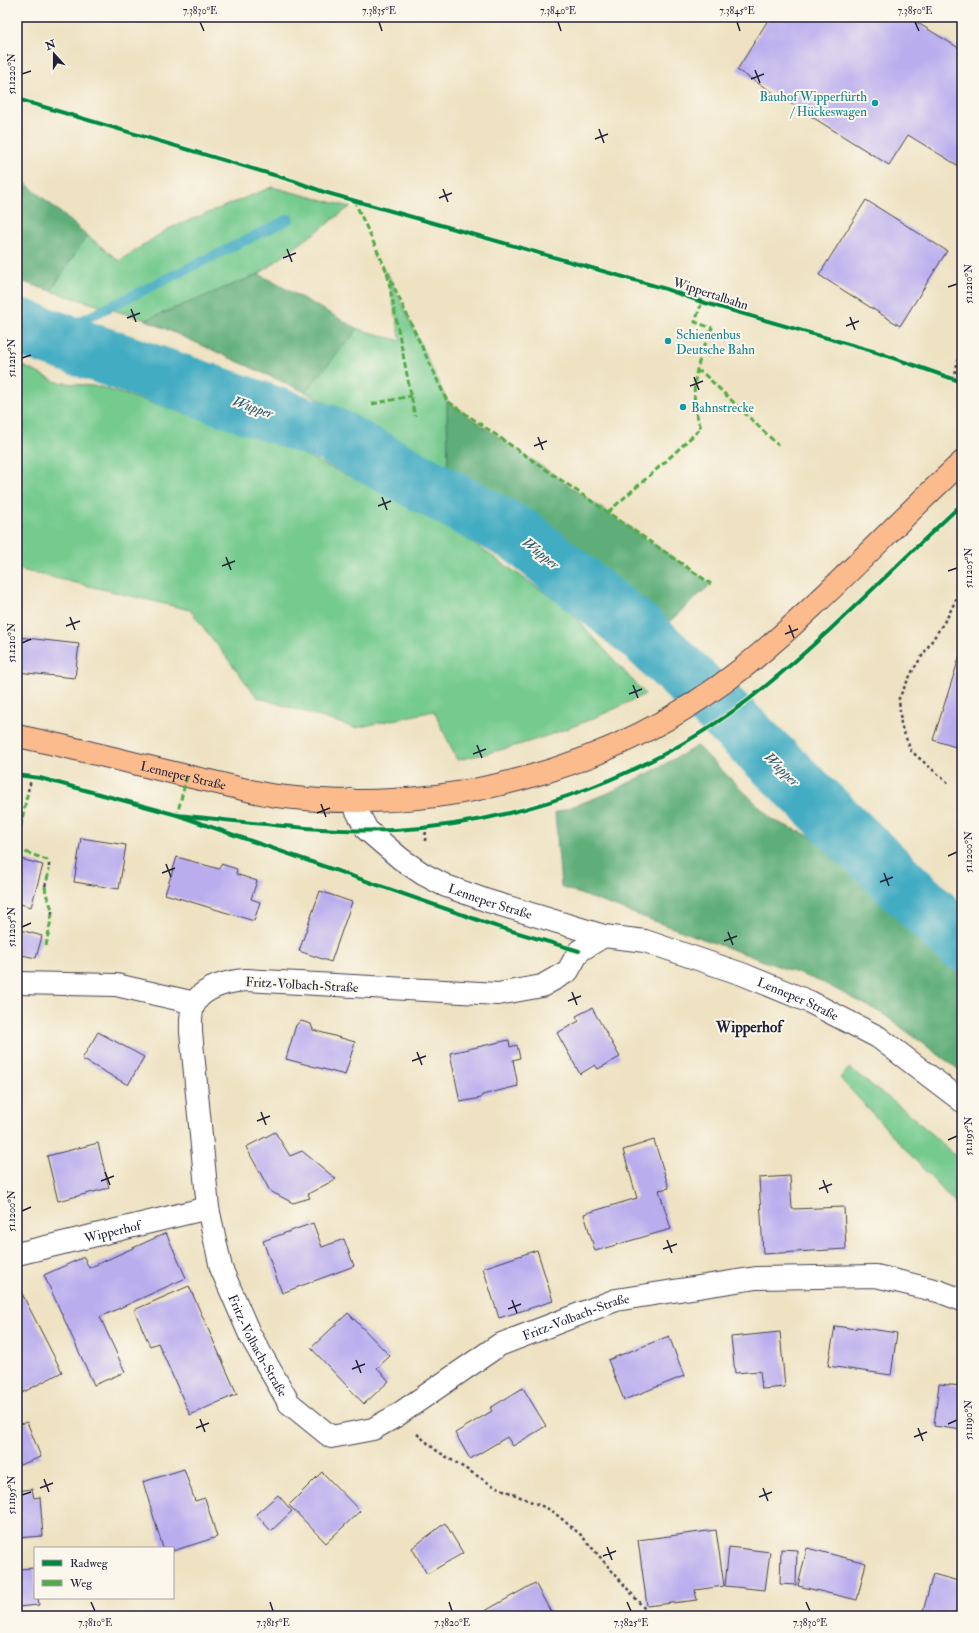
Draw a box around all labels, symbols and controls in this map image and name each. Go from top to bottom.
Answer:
text: 7.3830°E [183,5,217,17]
text: 7.3835°E [362,5,396,17]
text: 7.3840°E [540,5,576,17]
text: 7.3845°E [719,5,755,17]
text: 7.3850°E [897,5,933,17]
north arrow [34,34,74,74]
text: N [43,37,59,53]
text: 51.1220°N [6,53,18,95]
place label: Bauhof Wipperfürth / Hückeswagen [759,89,867,120]
marker: Bauhof Wipperfürth / Hückeswagen [870,98,880,108]
text: 51.1210°N [963,264,975,304]
street label: Wippertalbahn [670,274,751,315]
place label: Schienenbus Deutsche Bahn [676,327,755,358]
marker: Schienenbus Deutsche Bahn [663,336,673,346]
text: 51.1215°N [6,338,18,377]
water label: Wupper [230,393,276,423]
place label: Bahnstrecke [691,400,755,416]
marker: Bahnstrecke [678,402,688,412]
water label: Wupper [519,534,563,573]
text: 51.1205°N [963,548,975,588]
text: 51.1210°N [6,623,18,663]
water label: Wupper [761,749,803,791]
street label: Lenneper Straße [139,758,228,794]
text: 51.1200°N [963,831,975,873]
street label: Lenneper Straße [446,880,534,923]
text: 51.1205°N [6,907,18,947]
street label: Fritz-Volbach-Straße [245,974,359,996]
street label: Lenneper Straße [755,974,842,1025]
district label: Wipperhof [715,1018,785,1038]
text: 51.1195°N [963,1116,975,1156]
text: 51.1200°N [6,1190,18,1232]
street label: Wipperhof [82,1217,144,1247]
street label: Fritz-Volbach-Straße [520,1291,631,1344]
street label: Fritz-Volbach-Straße [224,1292,291,1400]
text: 51.1190°N [963,1400,975,1440]
text: 51.1195°N [6,1475,18,1515]
legend [34,1547,174,1599]
text: Radweg [70,1556,109,1571]
text: Weg [69,1576,93,1591]
text: 7.3810°E [78,1617,112,1629]
text: 7.3815°E [256,1617,290,1629]
text: 7.3820°E [434,1617,470,1629]
text: 7.3825°E [613,1617,649,1629]
text: 7.3830°E [793,1617,827,1629]

